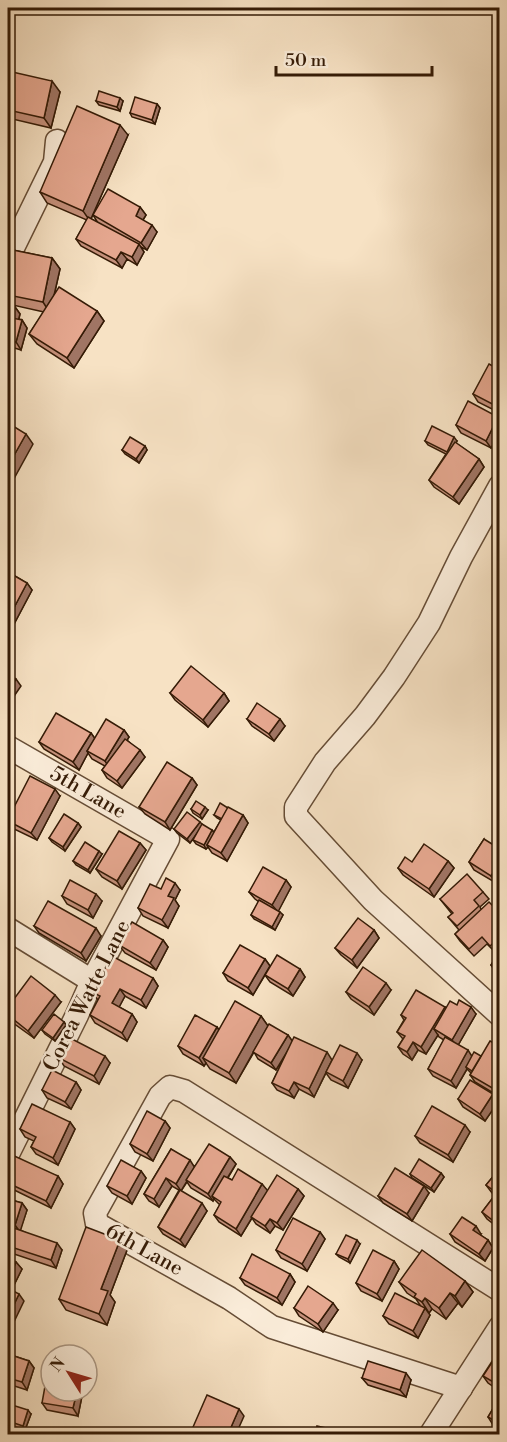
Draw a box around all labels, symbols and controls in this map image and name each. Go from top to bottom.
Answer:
scale bar [276,39,432,77]
text: 50 m [285,49,327,72]
street label: 5th Lane [45,761,131,825]
street label: Corea Watte Lane [38,916,136,1076]
street label: 6th Lane [101,1218,187,1282]
north arrow [39,1343,99,1403]
text: N [46,1353,70,1376]

